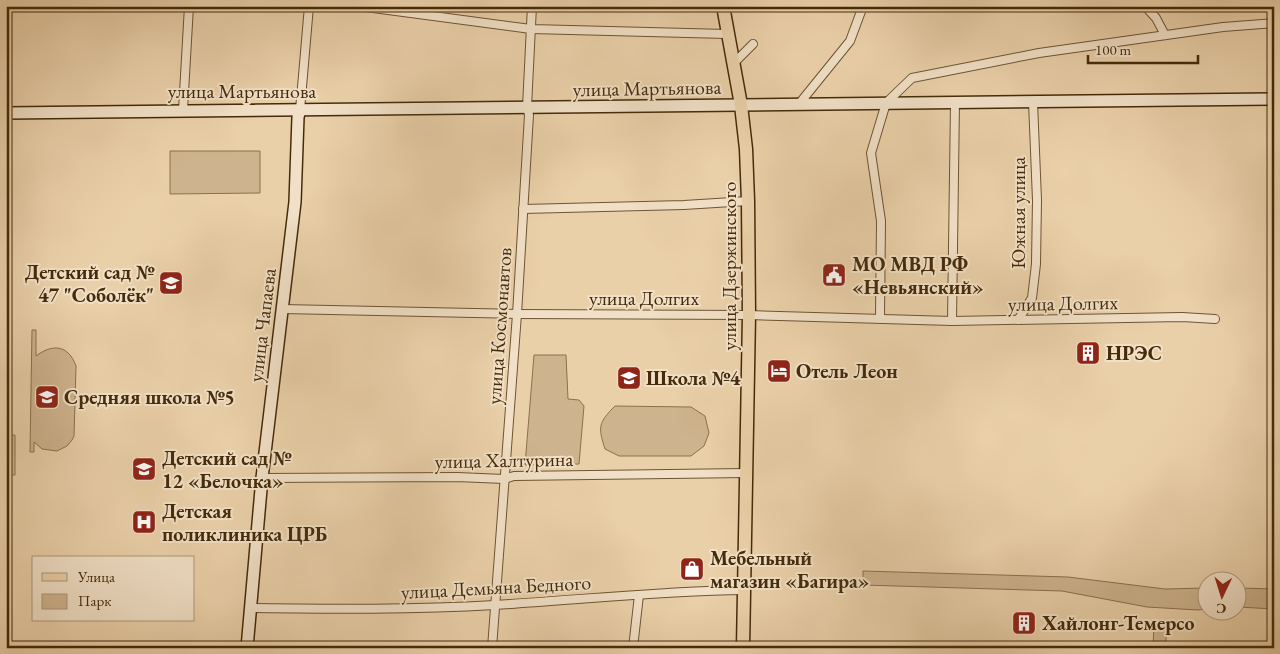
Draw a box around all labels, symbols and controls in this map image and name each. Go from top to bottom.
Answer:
scale bar [1088,32,1198,64]
text: 100 m [1095,40,1132,59]
street label: улица Мартьянова [572,74,722,102]
street label: улица Мартьянова [168,78,316,104]
street label: Южная улица [1005,157,1031,269]
street label: улица Дзержинского [716,181,742,351]
street label: улица Космонавтов [481,247,517,405]
place label: МО МВД РФ «Невьянский» [852,251,984,300]
place label: Детский сад № 47 "Соболёк" [25,259,155,308]
public building icon: МО МВД РФ «Невьянский» [821,262,847,288]
street label: улица Чапаева [242,267,282,383]
school or university icon: Детский сад № 47 "Соболёк" [158,270,184,296]
street label: улица Долгих [589,285,699,311]
street label: улица Долгих [1008,289,1119,317]
building icon: НРЭС [1075,340,1101,366]
place label: НРЭС [1106,340,1162,366]
hotel icon: Отель Леон [766,358,792,384]
place label: Отель Леон [796,358,898,384]
school or university icon: Школа №4 [616,365,642,391]
place label: Школа №4 [646,365,741,391]
school or university icon: Средняя школа №5 [34,384,60,410]
place label: Средняя школа №5 [64,384,235,410]
place label: Детский сад № 12 «Белочка» [162,445,292,494]
street label: улица Халтурина [434,446,574,474]
school or university icon: Детский сад № 12 «Белочка» [131,456,157,482]
place label: Детская поликлиника ЦРБ [162,498,327,547]
hospital icon: Детская поликлиника ЦРБ [131,509,157,535]
place label: Мебельный магазин «Багира» [710,545,869,594]
legend [32,556,195,622]
shop icon: Мебельный магазин «Багира» [679,556,705,582]
text: Улица [77,567,115,586]
street label: улица Демьяна Бедного [400,569,592,605]
north arrow [1198,572,1248,622]
text: Парк [78,591,111,610]
text: С [1215,600,1227,618]
building icon: Хайлонг-Темерсо [1011,610,1037,636]
place label: Хайлонг-Темерсо [1041,610,1195,636]

